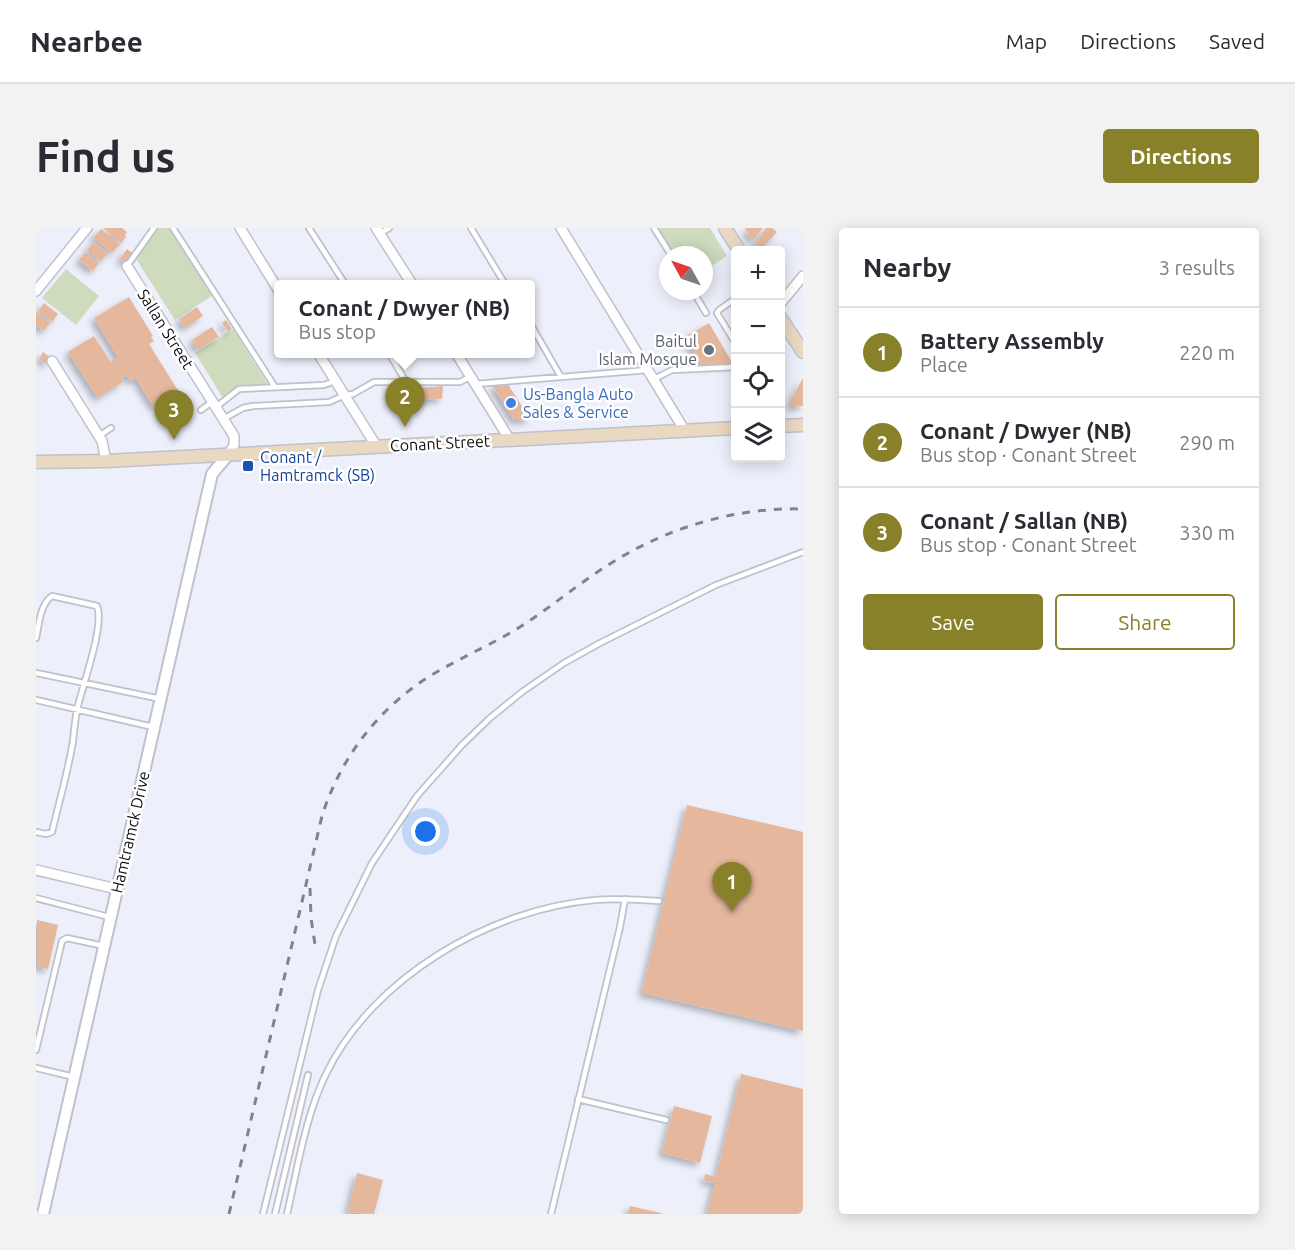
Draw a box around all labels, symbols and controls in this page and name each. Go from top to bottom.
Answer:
text: Nearbee [30,26,143,57]
text: Map [1006,29,1047,53]
text: Directions [1080,29,1176,53]
text: Saved [1209,29,1265,53]
button: Directions [1103,129,1259,183]
text: Find us [36,133,175,180]
north arrow [659,246,713,300]
map controls [731,246,785,462]
button: + [731,246,785,300]
text: Nearby [863,253,951,282]
text: 3 results [1159,256,1235,279]
popup [274,280,535,358]
street label: Sallan Street [134,286,198,373]
text: Conant / Dwyer (NB) [299,295,510,320]
button: − [731,300,785,354]
text: Bus stop [299,320,376,343]
text: Battery Assembly [920,328,1104,353]
place label: Baitul Islam Mosque [599,332,697,368]
text: 1 [877,341,888,364]
text: 220 m [1179,341,1235,364]
marker: Baitul Islam Mosque [702,343,716,357]
text: Place [920,353,968,376]
button: locate [731,354,785,408]
pin: 2 [386,378,424,427]
place label: Us-Bangla Auto Sales & Service [523,385,633,421]
pin: 3 [154,390,194,440]
marker: Us-Bangla Auto Sales & Service [504,396,518,410]
button: layers [731,408,785,462]
text: Conant / Dwyer (NB) [920,418,1132,443]
street label: Conant Street [389,431,491,455]
text: 2 [877,431,888,454]
text: 290 m [1179,431,1235,454]
text: Bus stop · Conant Street [920,443,1137,466]
place label: Conant / Hamtramck (SB) [260,448,375,485]
marker: Conant / Hamtramck (SB) [241,459,255,473]
text: Conant / Sallan (NB) [920,508,1128,533]
text: 3 [877,521,888,544]
text: 330 m [1179,521,1235,544]
text: Bus stop · Conant Street [920,533,1137,556]
button: Save [863,594,1043,650]
button: Share [1055,594,1235,650]
street label: Hamtramck Drive [107,769,153,895]
your location [411,817,440,846]
pin: 1 [712,862,752,912]

